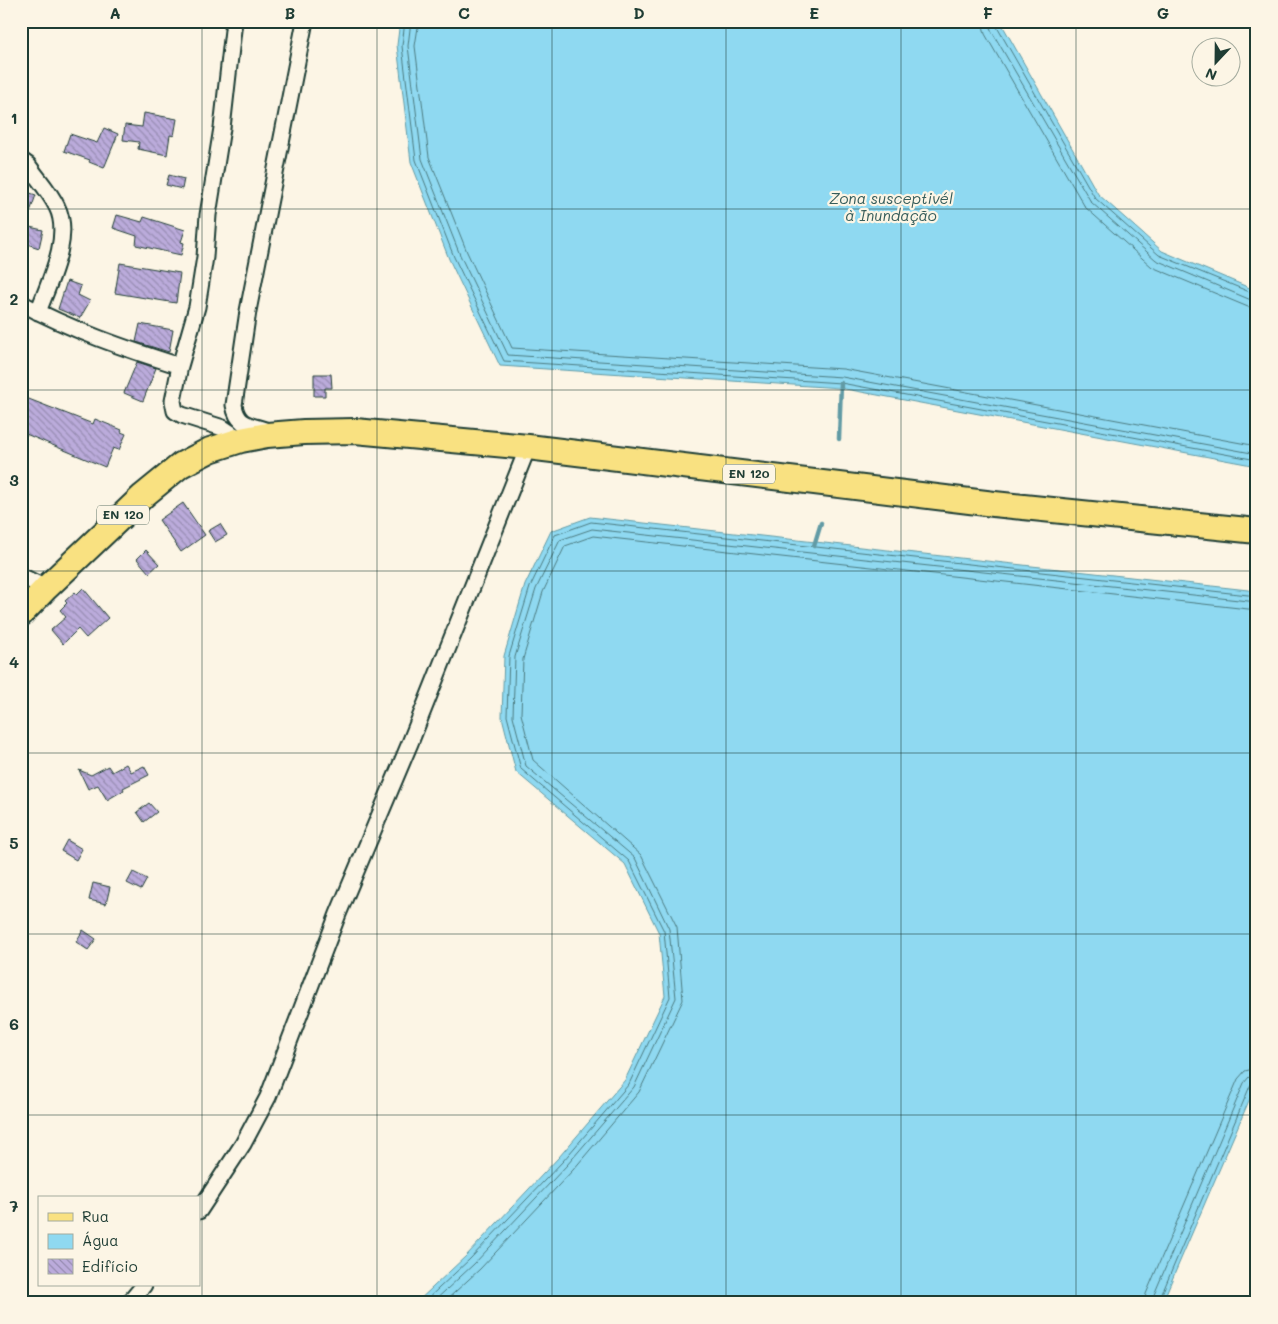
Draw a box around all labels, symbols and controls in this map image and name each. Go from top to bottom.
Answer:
text: A [109,2,121,23]
text: B [285,2,295,23]
text: C [458,2,470,23]
text: D [633,2,645,23]
text: E [809,2,819,23]
text: F [983,2,993,23]
text: G [1157,2,1169,23]
north arrow [1190,38,1240,88]
text: N [1202,64,1219,85]
text: 1 [10,107,18,128]
water label: Zona susceptivél à Inundação [829,188,953,225]
text: 2 [10,288,19,309]
road number: EN 120 [723,464,775,484]
text: 3 [9,469,19,490]
road number: EN 120 [97,506,149,524]
text: 4 [9,651,19,672]
text: 5 [9,832,19,853]
text: 6 [9,1013,19,1034]
text: 7 [10,1195,19,1216]
legend [38,1196,200,1286]
text: Rua [82,1206,109,1226]
text: Água [82,1230,119,1250]
text: Edifício [82,1256,138,1276]

